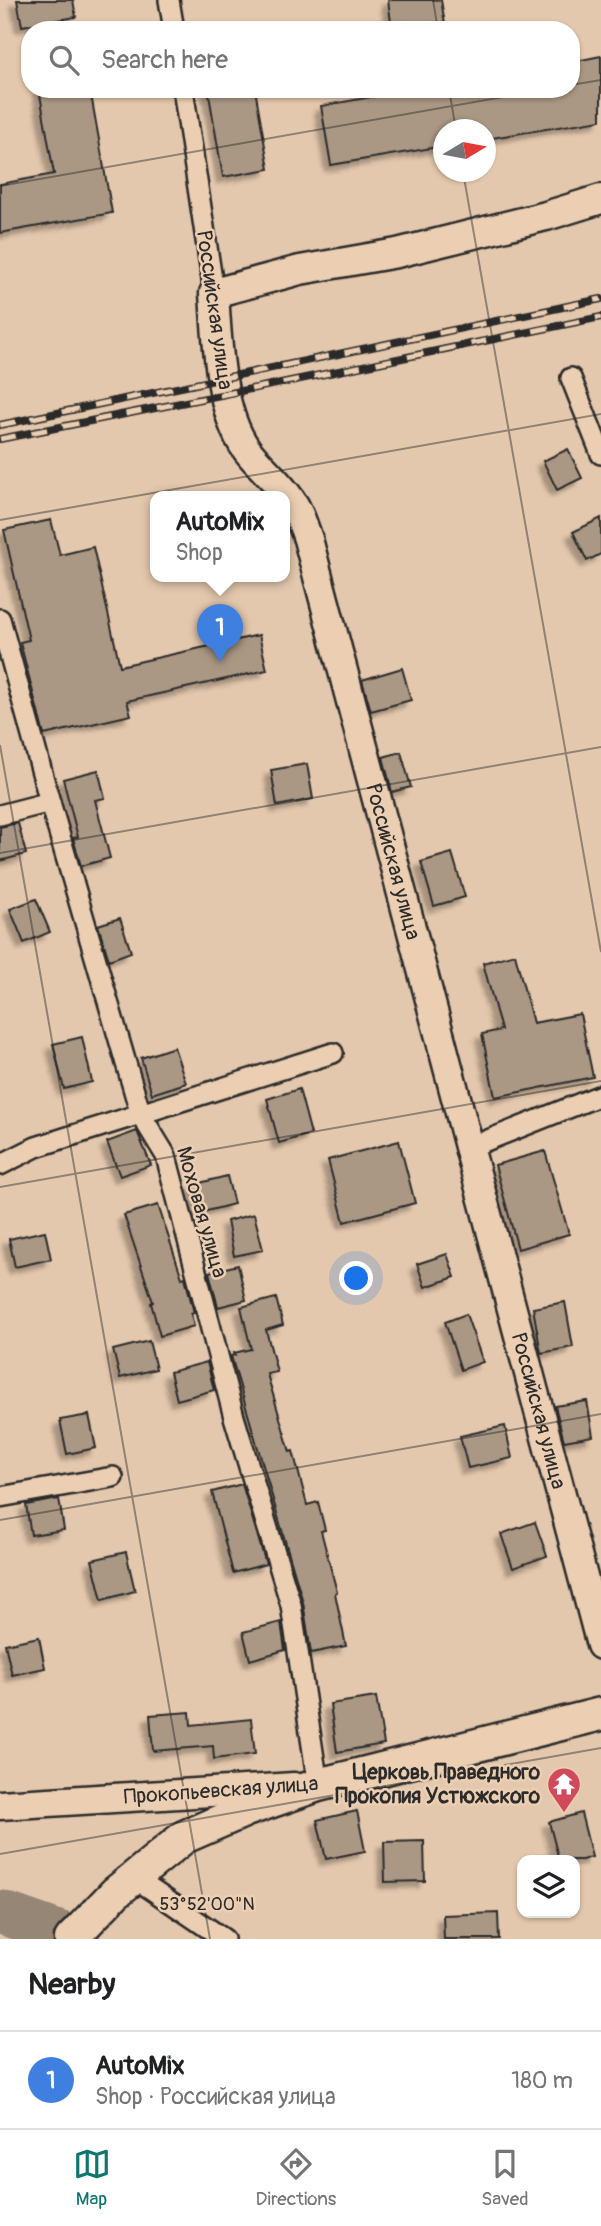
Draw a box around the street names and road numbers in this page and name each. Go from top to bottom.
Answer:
street label: Российская улица [190,229,239,391]
street label: Российская улица [359,781,427,943]
street label: Моховая улица [170,1144,233,1281]
street label: Российская улица [505,1330,572,1492]
street label: Прокопьевская улица [123,1770,319,1811]

